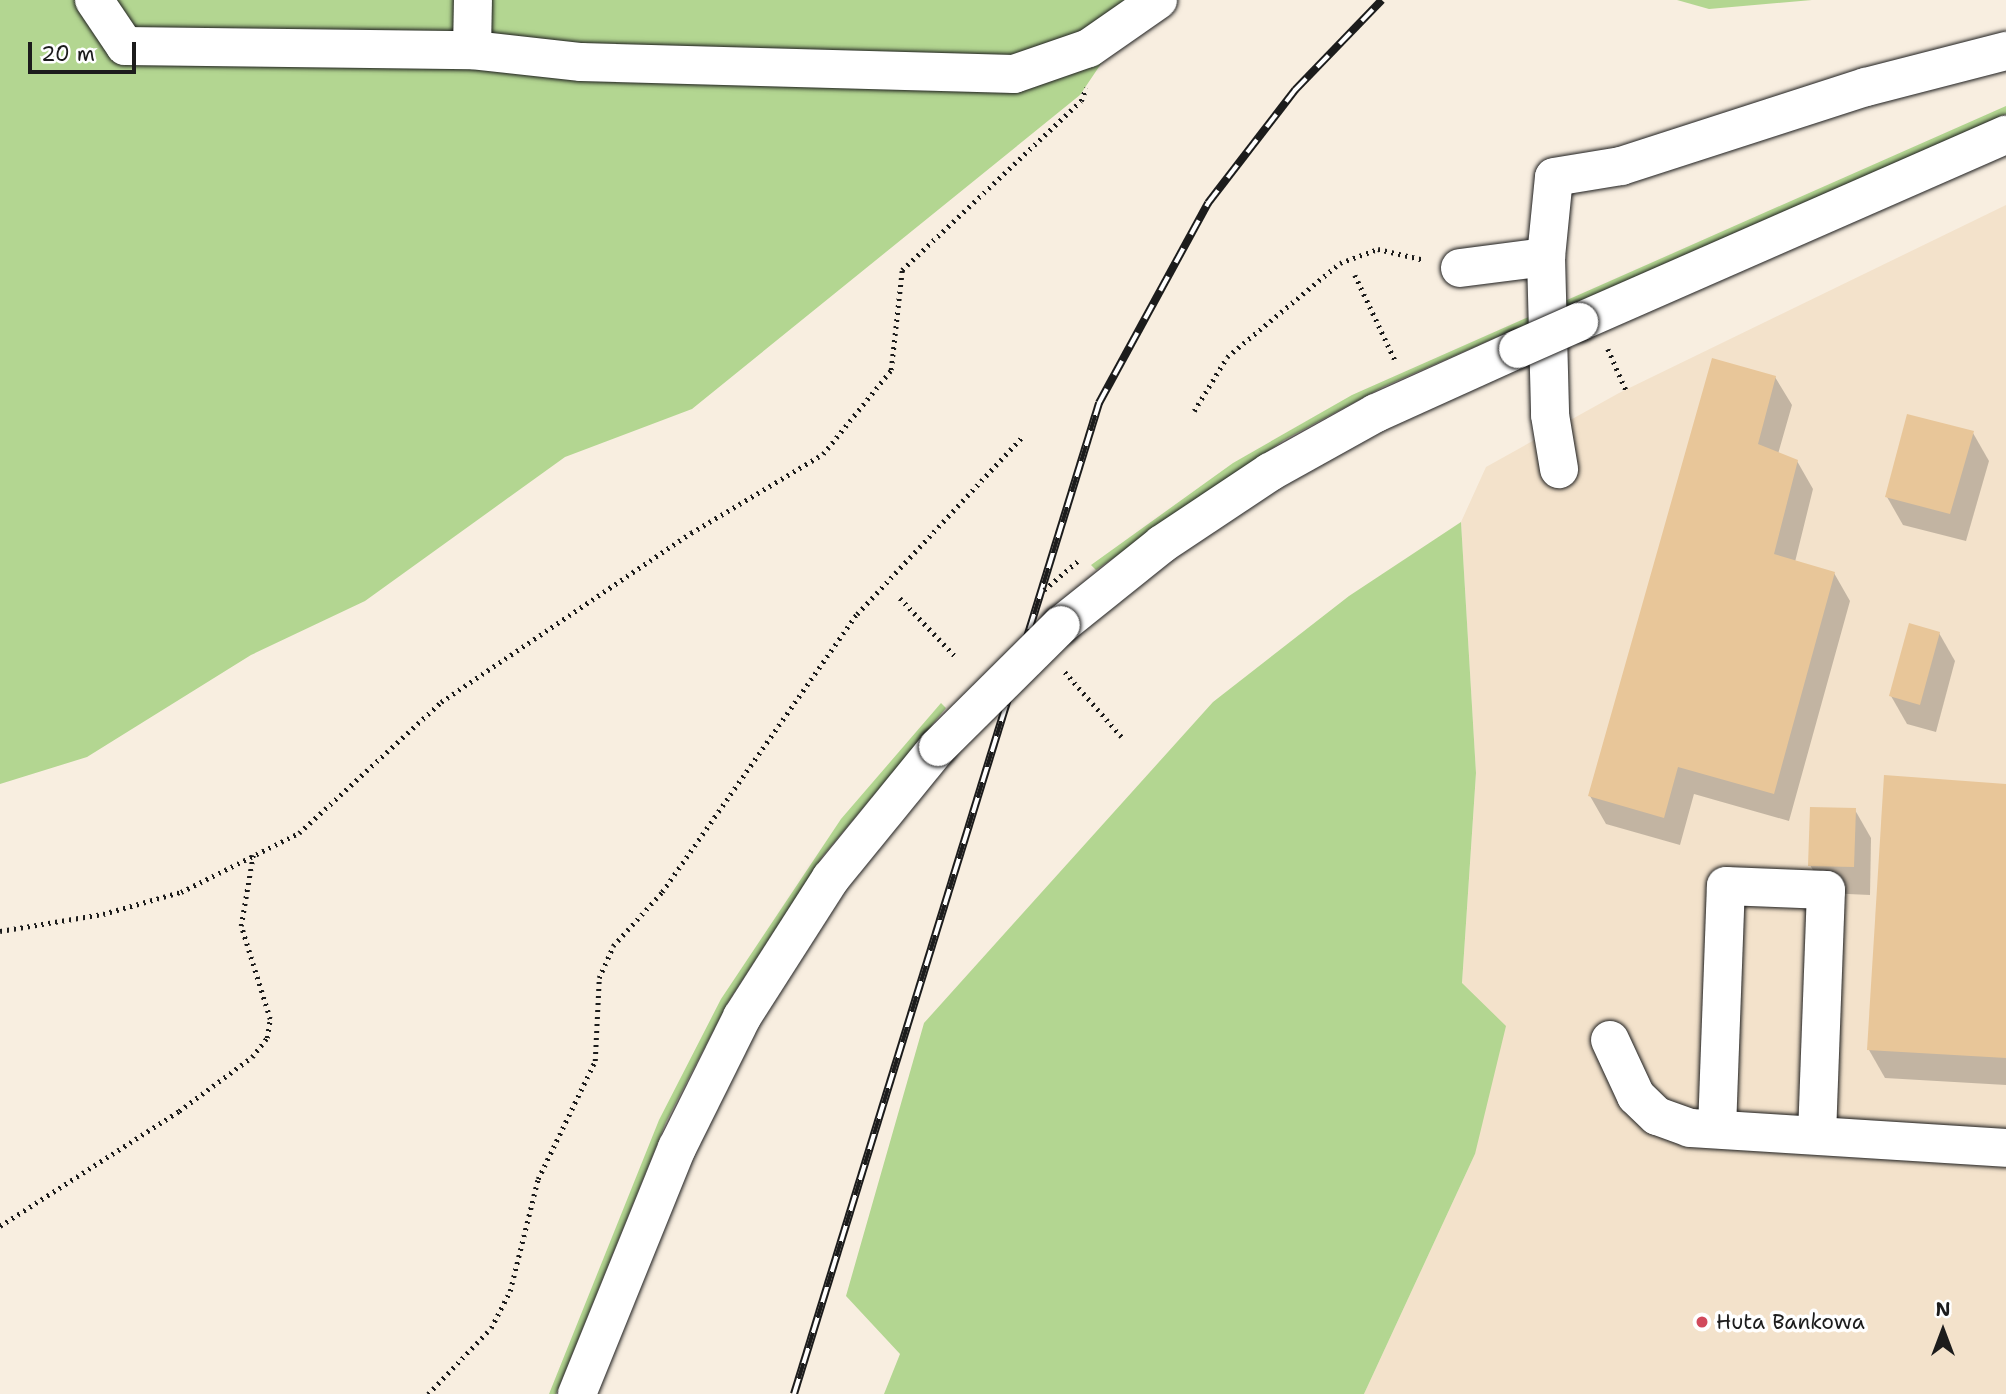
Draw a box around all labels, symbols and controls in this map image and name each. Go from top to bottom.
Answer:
scale bar [32,28,140,72]
text: 20 m [41,40,95,68]
north arrow [1908,1296,1978,1366]
text: N [1935,1297,1951,1322]
place label: Huta Bankowa [1716,1309,1865,1335]
marker: Huta Bankowa [1694,1314,1710,1330]

